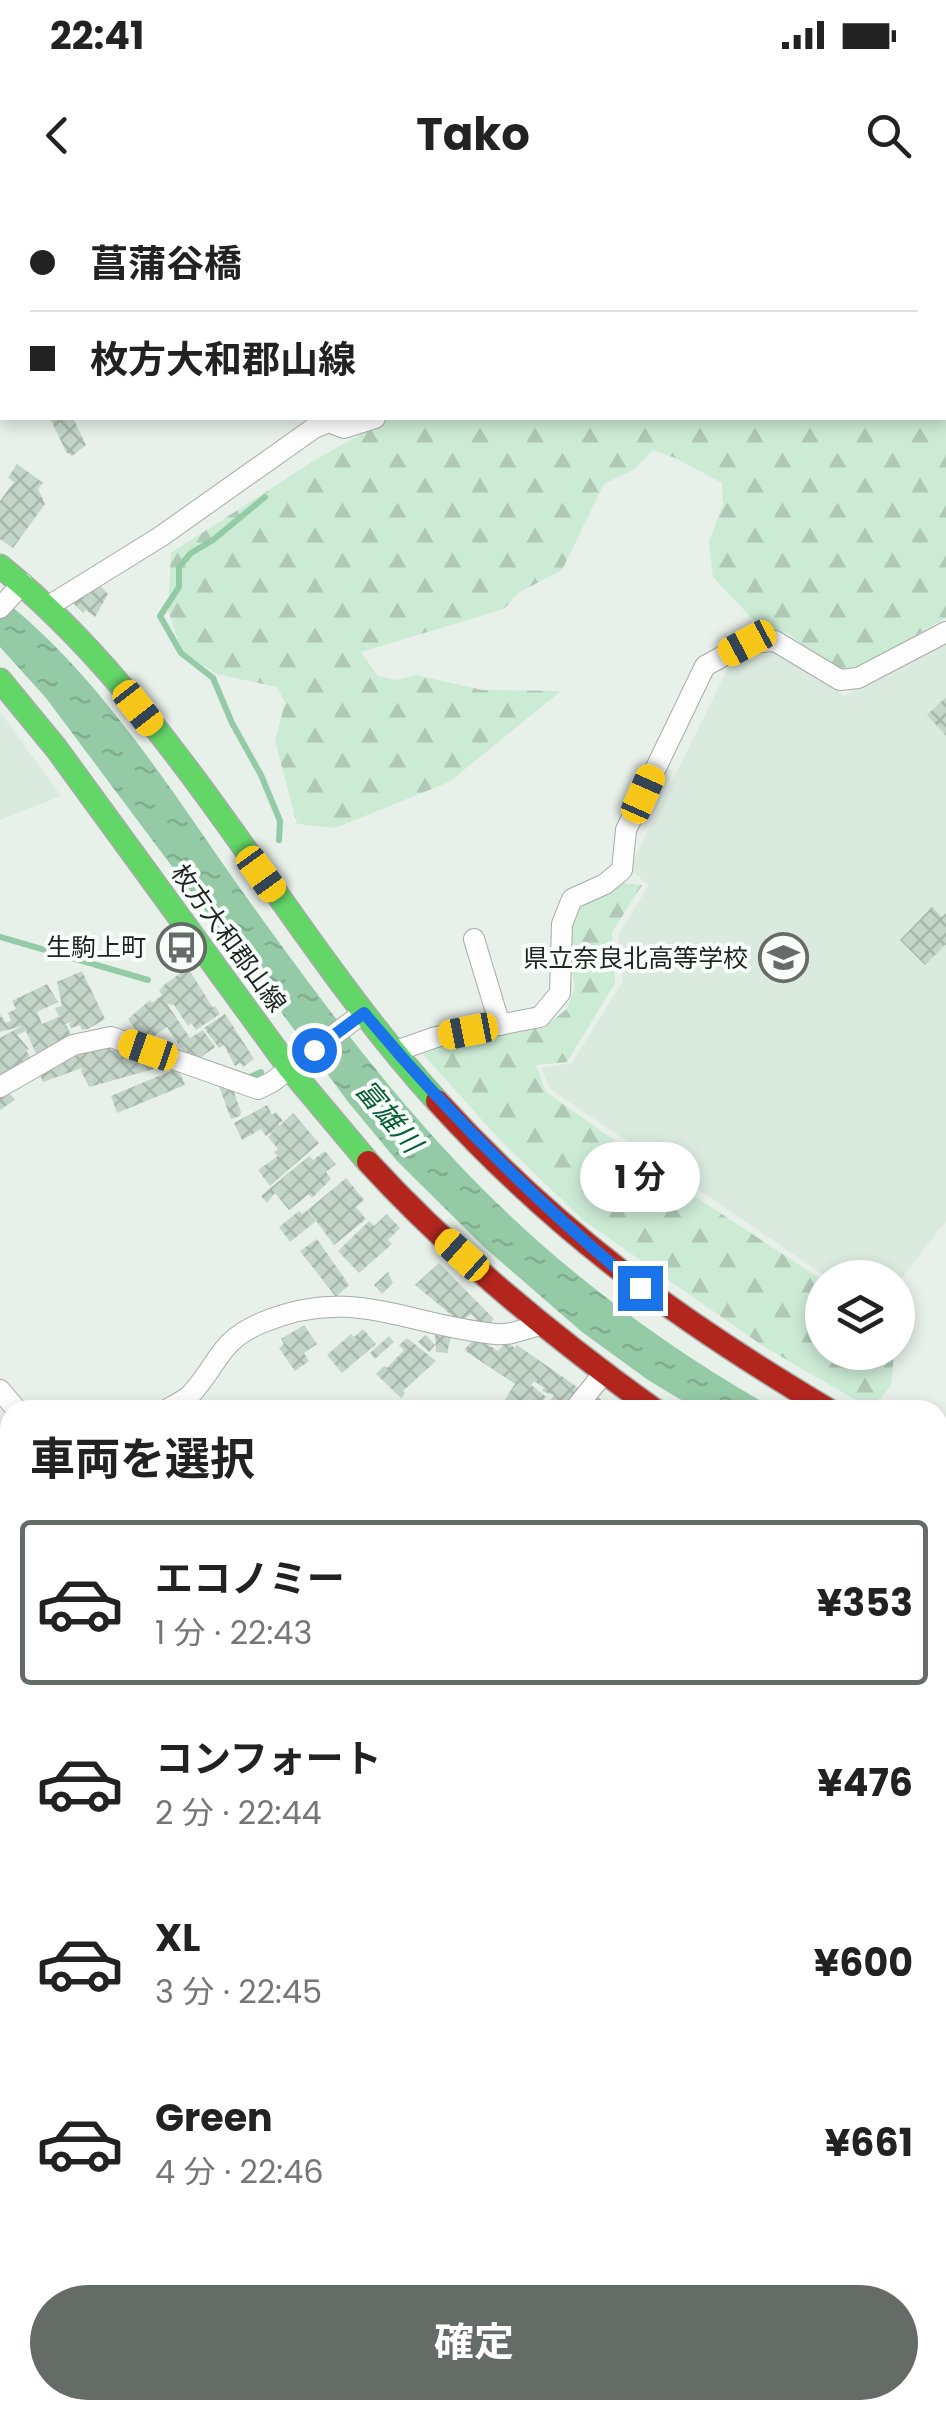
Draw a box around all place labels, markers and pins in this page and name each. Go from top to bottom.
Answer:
bus stop icon: 生駒上町 [155,921,207,973]
place label: 生駒上町 [46,930,146,965]
school or university icon: 県立奈良北高等学校 [757,932,809,984]
place label: 県立奈良北高等学校 [523,941,748,976]

